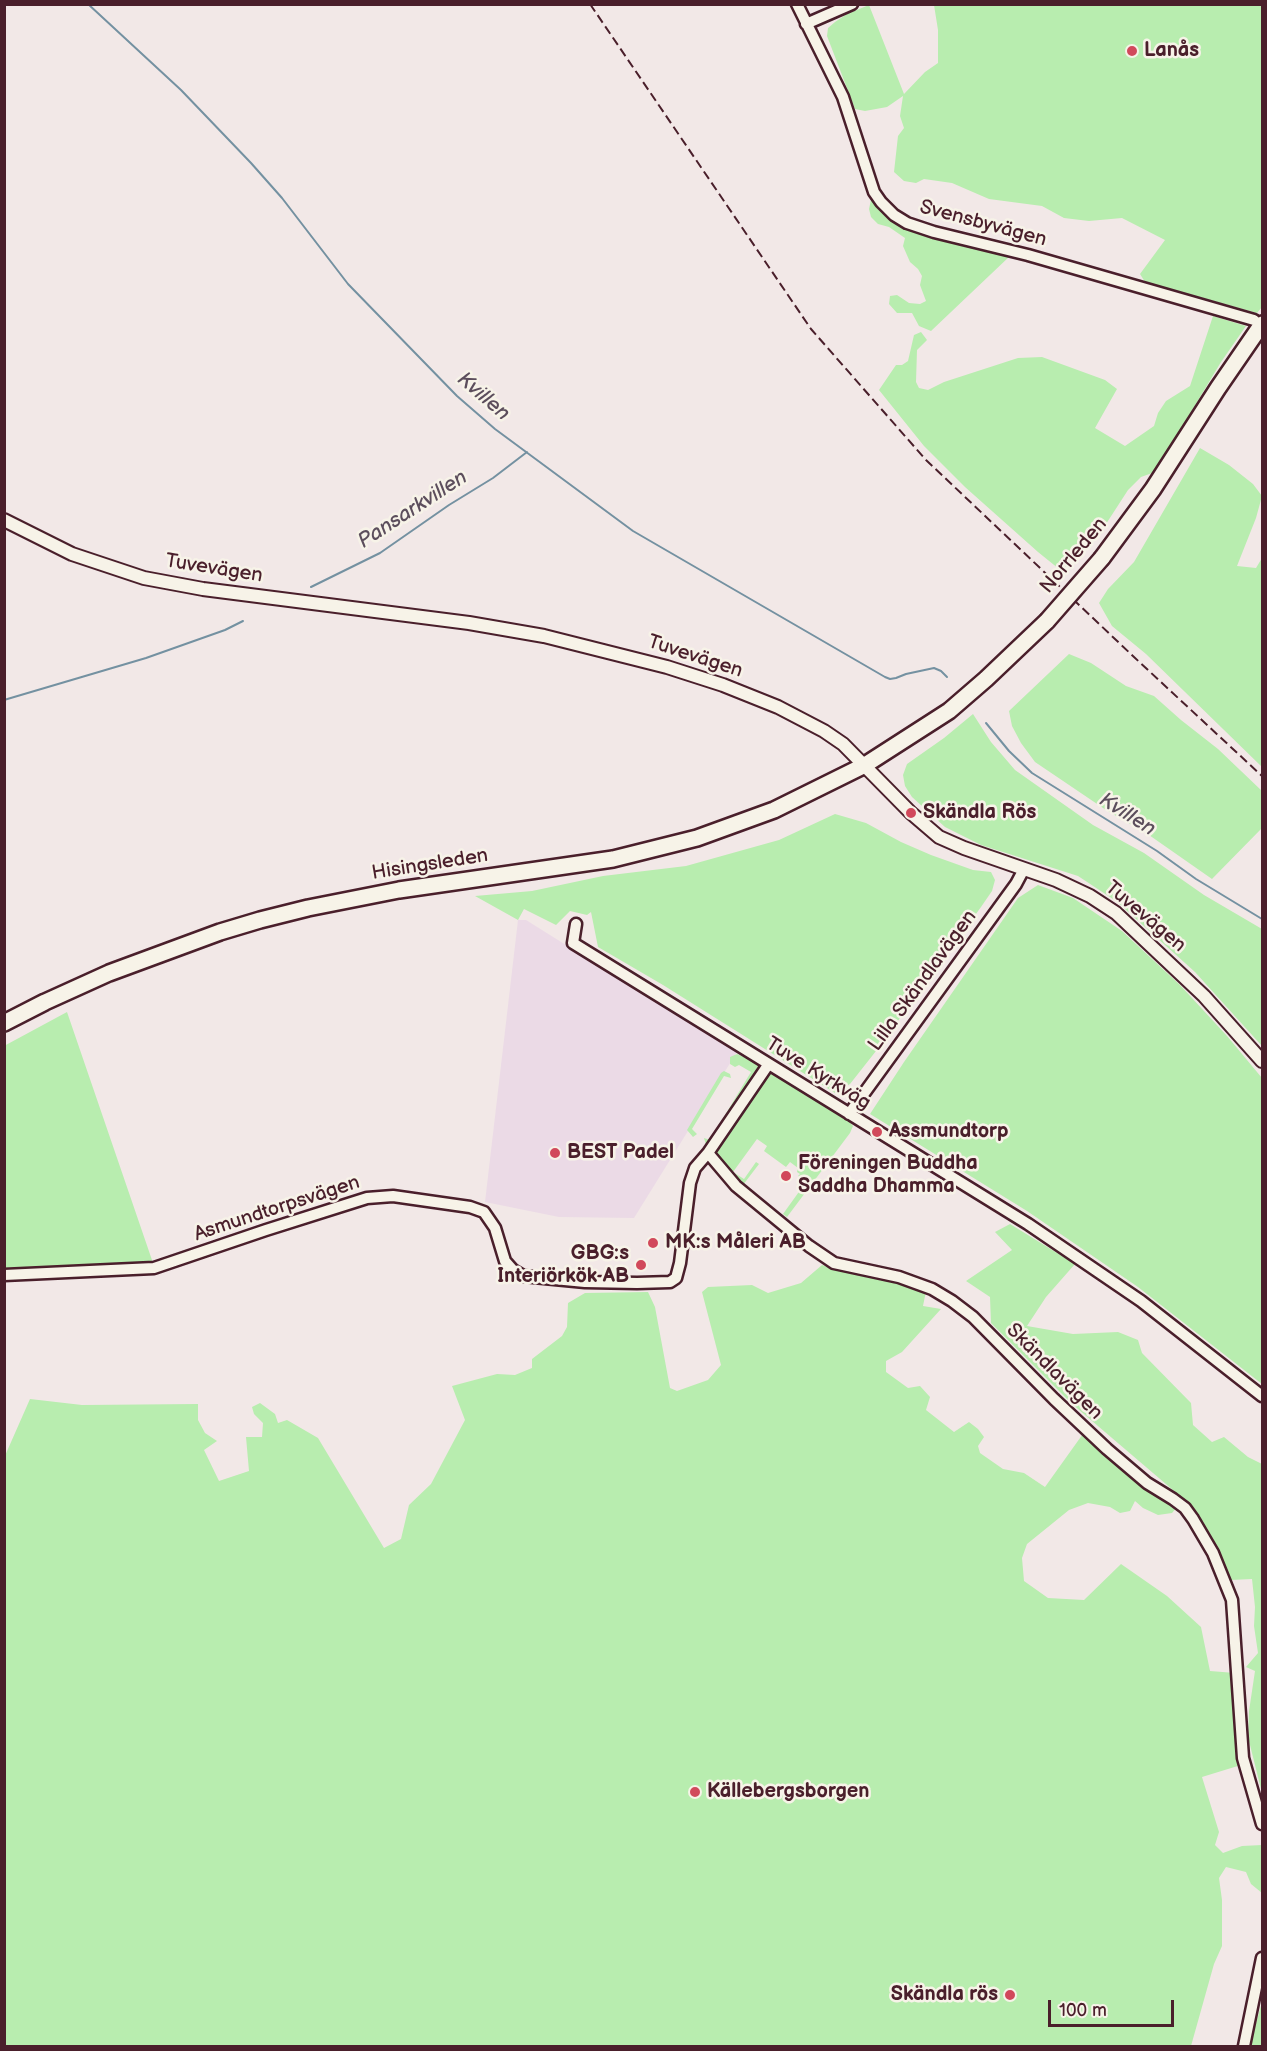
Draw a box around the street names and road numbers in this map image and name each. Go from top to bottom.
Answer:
street label: Svensbyvägen [917,196,1049,252]
street label: Norrleden [1035,513,1113,599]
street label: Tuvevägen [164,549,264,589]
street label: Tuvevägen [645,630,745,684]
street label: Hisingsleden [370,844,490,886]
street label: Tuvevägen [1100,876,1190,958]
street label: Lilla Skändlavägen [864,906,982,1056]
street label: Tuve Kyrkväg [761,1032,875,1116]
street label: Asmundtorpsvägen [191,1171,363,1247]
street label: Skändlavägen [1001,1319,1107,1425]

